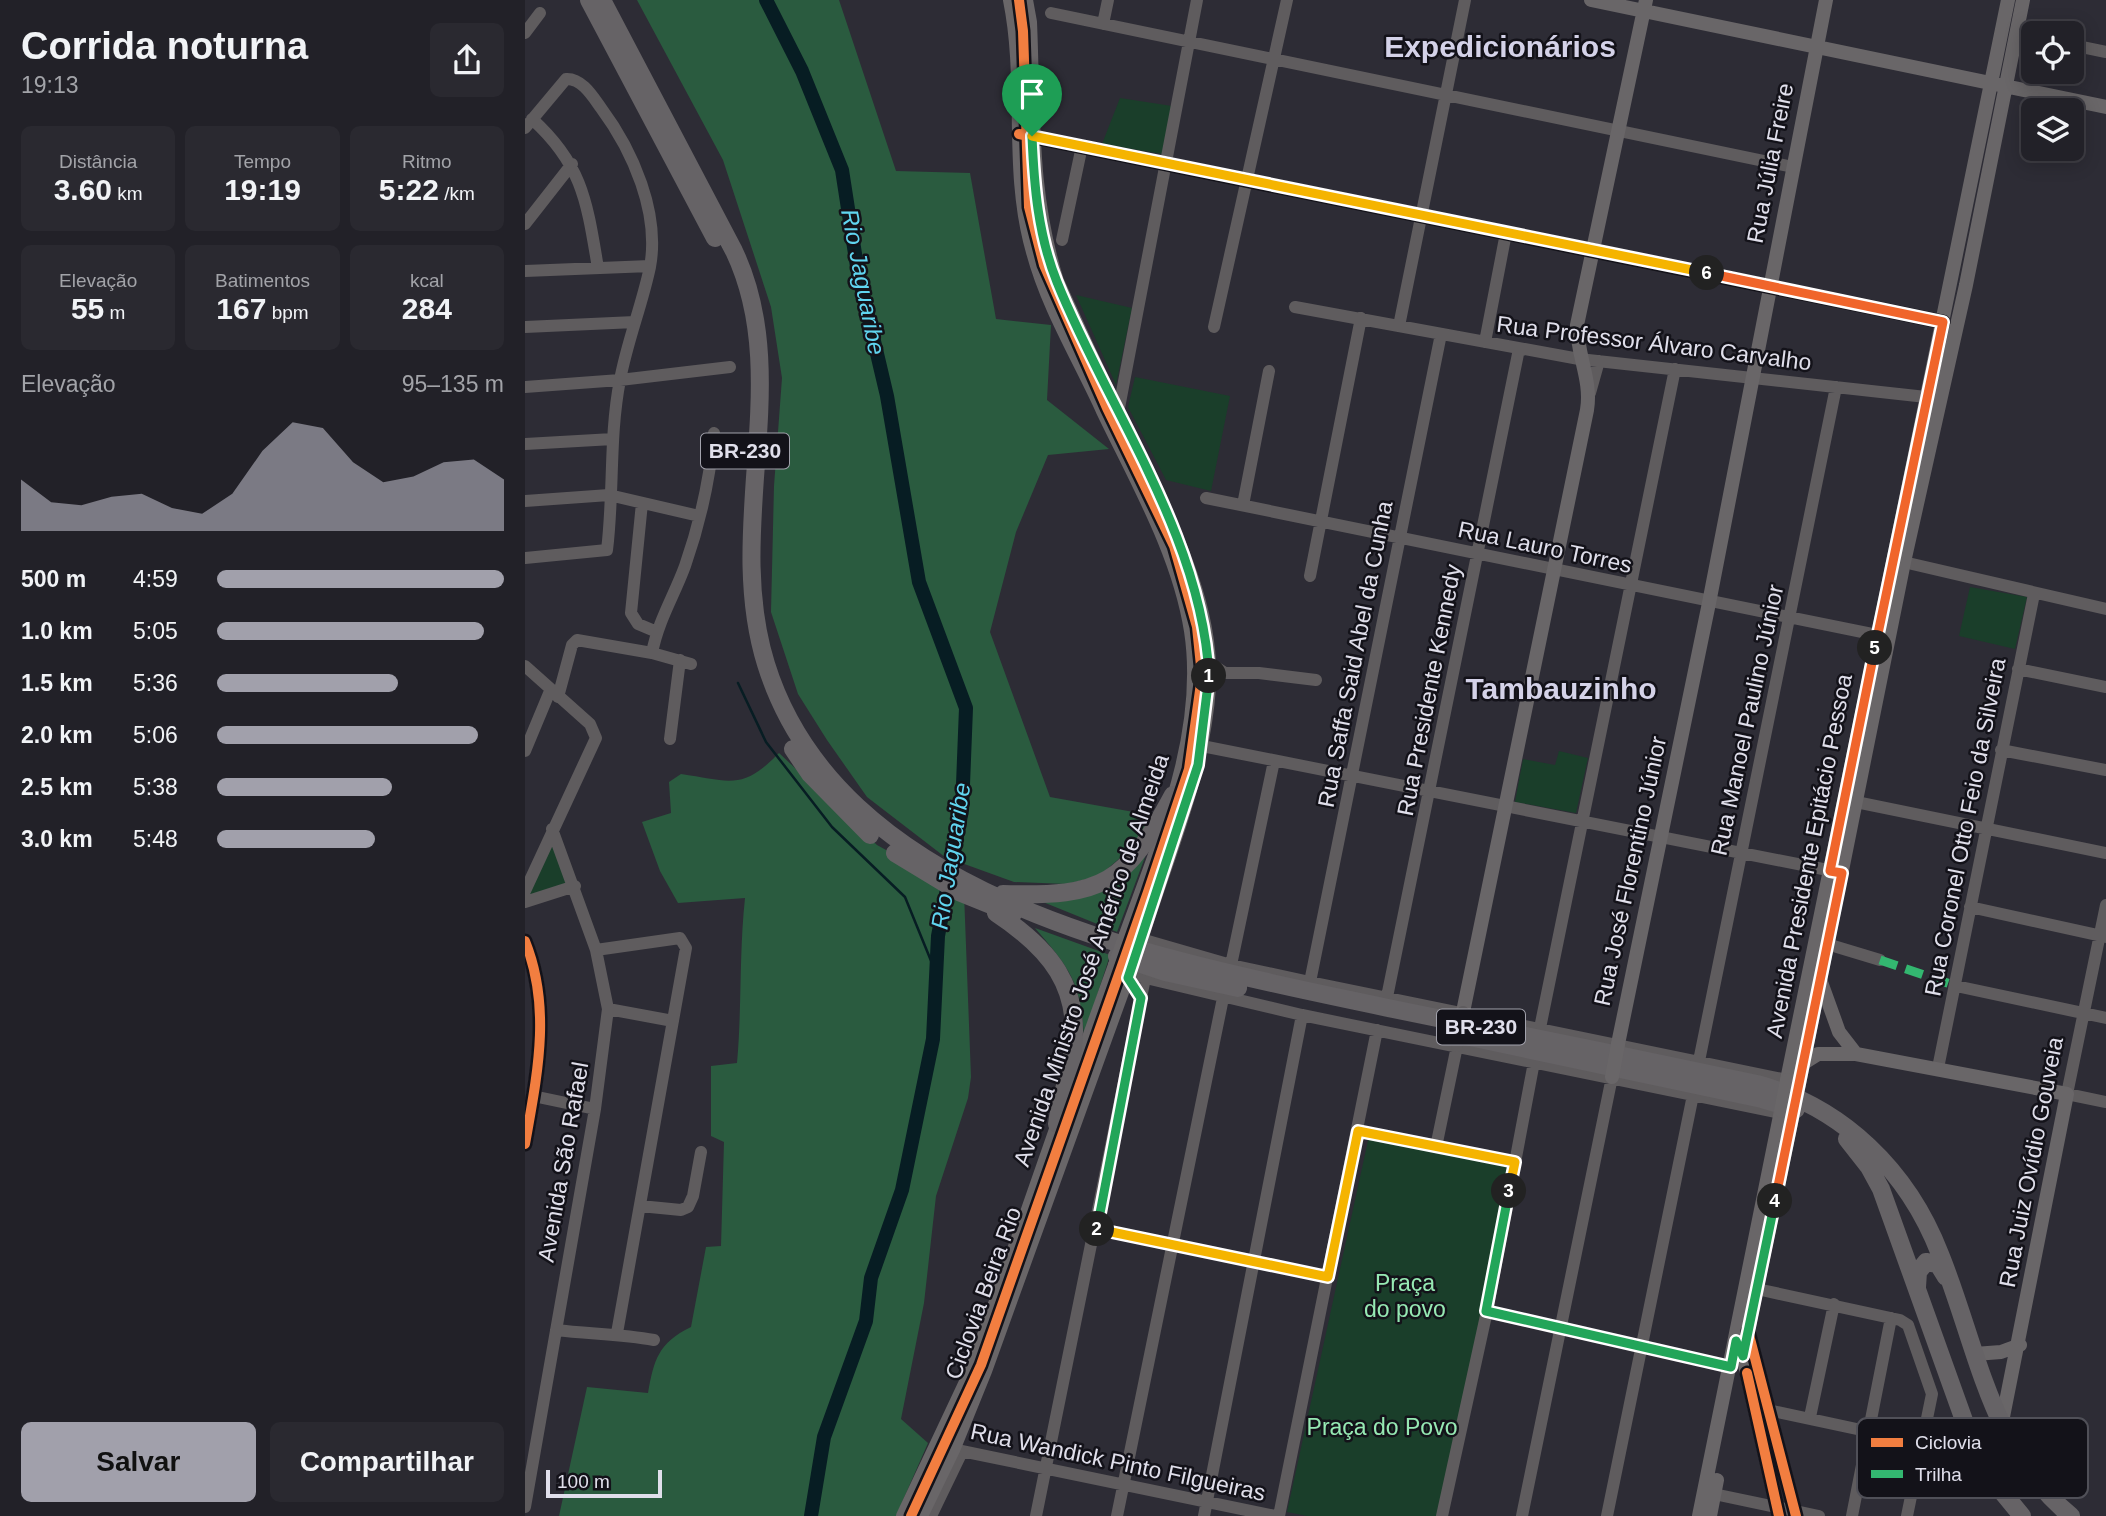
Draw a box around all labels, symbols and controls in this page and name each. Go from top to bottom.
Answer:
map controls [2021,21,2084,161]
button: locate [2021,21,2084,84]
button: share [430,23,504,97]
text: Corrida noturna [21,25,308,67]
district label: Expedicionários [1384,30,1616,63]
pin [1002,64,1062,136]
text: 19:13 [21,72,79,98]
icon: arrive [1013,75,1051,113]
street label: Rua Júlia Freire [1742,81,1798,245]
button: layers [2021,98,2084,161]
text: Distância [59,151,137,172]
text: Tempo [234,151,291,172]
text: Ritmo [402,151,452,172]
text: 3.60 [54,173,112,206]
text: 19:19 [224,173,301,206]
text: 5:22 [379,173,439,206]
text: km [112,183,143,204]
text: /km [439,183,475,204]
water label: Rio Jaguaribe [836,207,891,357]
pin: 6 [1689,256,1725,290]
text: 6 [1701,262,1712,283]
text: Elevação [59,270,137,291]
text: Batimentos [215,270,310,291]
text: kcal [410,270,444,291]
text: 55 [71,292,104,325]
text: 167 [216,292,266,325]
text: 284 [402,292,452,325]
text: m [104,302,125,323]
text: bpm [266,302,309,323]
street label: Rua Professor Álvaro Carvalho [1495,311,1813,375]
text: Elevação [21,371,116,397]
text: 95–135 m [402,371,504,397]
road number: BR-230 [701,434,789,468]
street label: Rua Saffa Said Abel da Cunha [1313,498,1398,809]
street label: Rua Lauro Torres [1456,516,1634,578]
street label: Rua Presidente Kennedy [1392,562,1466,818]
text: 500 m [21,566,86,592]
text: 4:59 [133,566,178,592]
street label: Rua Manoel Paulino Júnior [1706,582,1788,858]
text: 1.0 km [21,618,93,644]
text: 5:05 [133,618,178,644]
pin: 5 [1857,630,1893,666]
text: 5 [1869,637,1880,658]
street label: Rua Coronel Otto Feio da Silveira [1919,656,2011,998]
pin: 1 [1191,658,1227,694]
text: 1 [1203,665,1214,686]
text: 1.5 km [21,670,93,696]
text: 5:36 [133,670,178,696]
district label: Tambauzinho [1465,672,1657,705]
street label: Avenida Presidente Epitácio Pessoa [1761,672,1857,1040]
text: 2.0 km [21,722,93,748]
text: 5:06 [133,722,178,748]
street label: Rua José Florentino Júnior [1589,734,1671,1008]
street label: Avenida Ministro José Américo de Almeida [1008,750,1174,1170]
text: 2.5 km [21,774,93,800]
text: 5:38 [133,774,178,800]
water label: Rio Jaguaribe [926,781,975,931]
text: 3.0 km [21,826,93,852]
text: 5:48 [133,826,178,852]
road number: BR-230 [1437,1010,1525,1044]
street label: Rua Juiz Ovídio Gouveia [1994,1034,2068,1289]
street label: Avenida São Rafael [533,1060,593,1264]
pin: 3 [1492,1174,1527,1208]
text: 3 [1503,1180,1514,1201]
pin: 4 [1757,1184,1793,1218]
text: 4 [1769,1190,1780,1211]
street label: Ciclovia Beira Rio [940,1203,1026,1383]
pin: 2 [1079,1212,1115,1246]
text: 2 [1091,1218,1102,1239]
park label: Praça do povo [1364,1270,1446,1322]
park label: Praça do Povo [1307,1414,1457,1440]
street label: Rua Wandick Pinto Filgueiras [968,1418,1268,1506]
legend [1857,1418,2088,1498]
button: Salvar [21,1422,256,1502]
button: Compartilhar [270,1422,504,1502]
text: Ciclovia [1915,1432,1982,1453]
text: Trilha [1915,1464,1962,1485]
scale bar [546,1467,661,1499]
text: 100 m [557,1471,610,1492]

